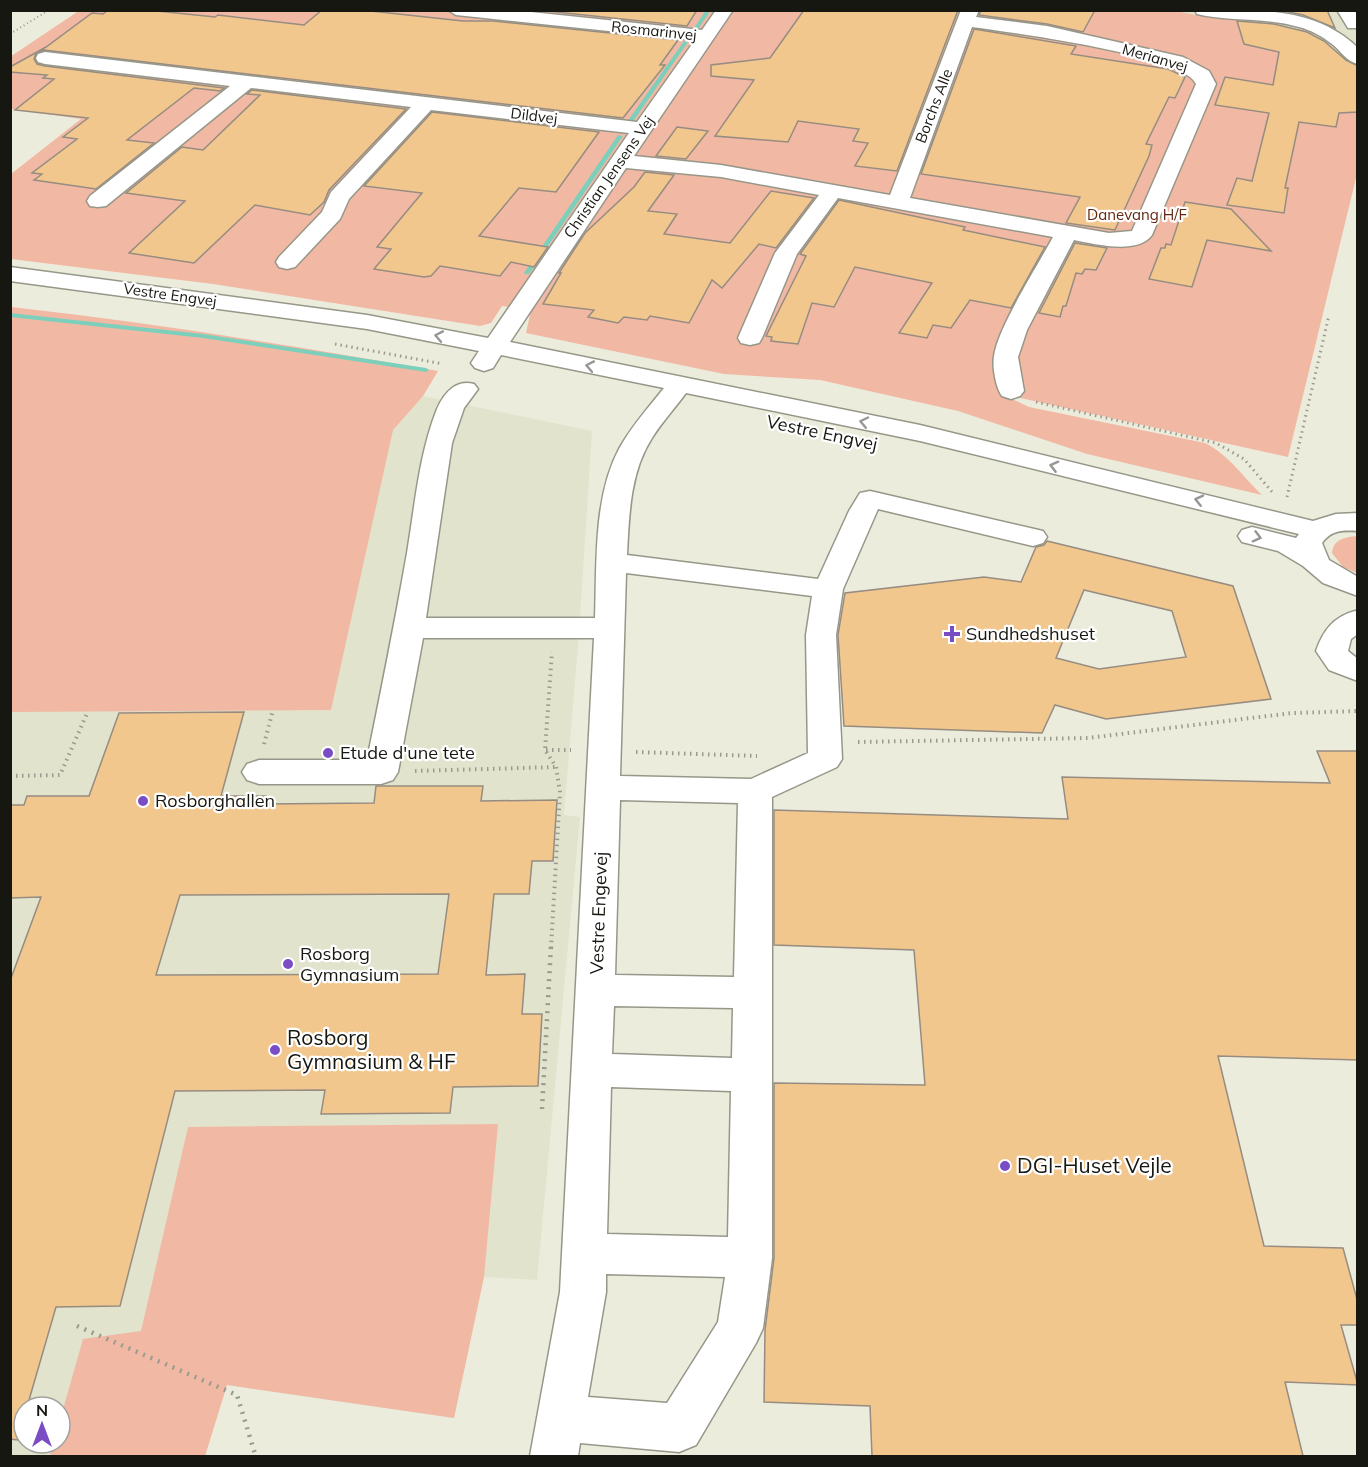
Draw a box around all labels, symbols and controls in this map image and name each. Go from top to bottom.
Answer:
street label: Rosmarinvej [610,17,698,44]
street label: Merianvej [1120,39,1190,76]
street label: Borchs Alle [911,66,956,146]
street label: Dildvej [510,103,559,128]
street label: Christian Jensens Vej [559,112,658,242]
park label: Danevang H/F [1087,205,1187,224]
street label: Vestre Engvej [122,279,218,310]
one-way arrow [434,330,444,343]
one-way arrow [586,360,596,373]
street label: Vestre Engvej [765,410,880,455]
one-way arrow [859,416,869,429]
one-way arrow [1049,460,1059,473]
one-way arrow [1194,495,1204,508]
one-way arrow [1251,530,1262,542]
place label: Sundhedshuset [966,622,1095,645]
marker: Sundhedshuset [943,625,961,643]
place label: Etude d'une tete [340,741,475,764]
marker: Etude d'une tete [321,746,335,760]
place label: Rosborghallen [155,789,275,812]
marker: Rosborghallen [136,794,150,808]
street label: Vestre Engevej [585,851,612,975]
place label: Rosborg Gymnasium [300,942,399,986]
marker: Rosborg Gymnasium [281,957,295,971]
place label: Rosborg Gymnasium & HF [287,1024,456,1074]
marker: Rosborg Gymnasium & HF [268,1043,282,1057]
place label: DGI-Huset Vejle [1017,1152,1172,1178]
marker: DGI-Huset Vejle [998,1159,1012,1173]
north arrow [12,1395,72,1455]
text: N [36,1400,48,1420]

